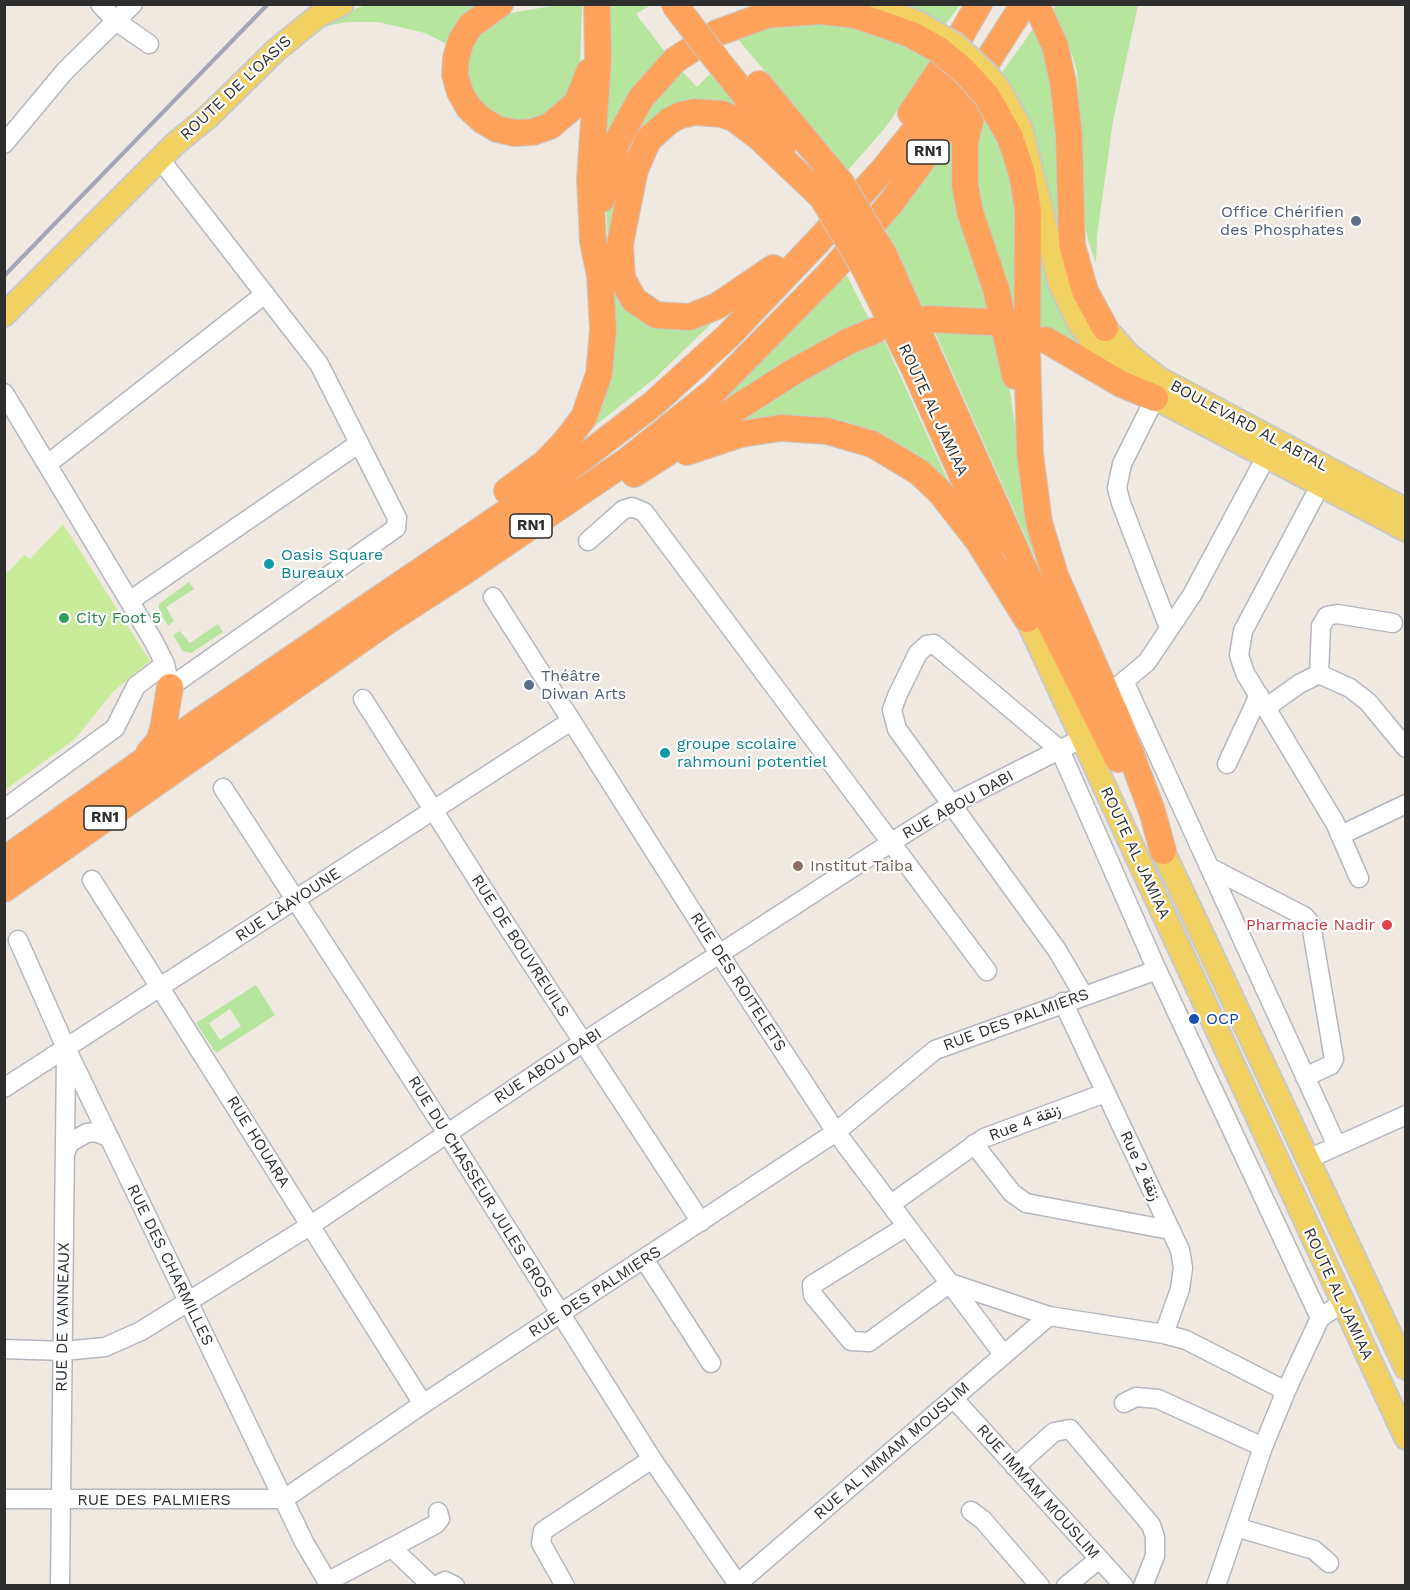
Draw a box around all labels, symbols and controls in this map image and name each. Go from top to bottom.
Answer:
street label: ROUTE DE L'OASIS [176,32,296,144]
road number: RN1 [907,140,949,164]
place label: Office Chérifien des Phosphates [1220,202,1344,240]
marker: Office Chérifien des Phosphates [1349,214,1363,228]
street label: ROUTE AL JAMIAA [894,341,972,479]
street label: BOULEVARD AL ABTAL [1167,376,1331,476]
road number: RN1 [510,514,552,538]
place label: Oasis Square Bureaux [281,545,383,583]
marker: Oasis Square Bureaux [262,557,276,571]
place label: City Foot 5 [76,608,161,628]
marker: City Foot 5 [57,611,71,625]
place label: Théâtre Diwan Arts [541,666,626,704]
marker: Théâtre Diwan Arts [522,678,536,692]
place label: groupe scolaire rahmouni potentiel [677,734,827,772]
marker: groupe scolaire rahmouni potentiel [658,746,672,760]
street label: RUE ABOU DABI [899,766,1017,844]
street label: ROUTE AL JAMIAA [1096,784,1174,922]
road number: RN1 [84,806,126,830]
place label: Institut Taiba [810,856,913,876]
marker: Institut Taiba [791,859,805,873]
street label: RUE LÂAYOUNE [232,864,344,946]
street label: RUE DE BOUVREUILS [467,871,573,1021]
street label: RUE DES ROITELETS [686,909,790,1055]
place label: Pharmacie Nadir [1246,915,1375,935]
marker: Pharmacie Nadir [1380,918,1394,932]
street label: RUE DES PALMIERS [940,985,1092,1055]
place label: OCP [1206,1009,1239,1029]
marker: OCP [1187,1012,1201,1026]
street label: RUE ABOU DABI [491,1024,605,1108]
street label: RUE DU CHASSEUR JULES GROS [404,1073,556,1301]
street label: RUE HOUARA [222,1093,294,1191]
street label: Rue 4 زنقة [986,1101,1064,1145]
street label: Rue 2 زنقة [1115,1128,1165,1204]
street label: RUE DES CHARMILLES [123,1181,217,1349]
street label: ROUTE AL JAMIAA [1299,1225,1377,1363]
street label: RUE DE VANNEAUX [52,1242,74,1392]
street label: RUE DES PALMIERS [525,1242,665,1342]
street label: RUE AL IMMAM MOUSLIM [810,1378,974,1524]
street label: RUE IMMAM MOUSLIM [972,1421,1104,1563]
street label: RUE DES PALMIERS [77,1490,231,1510]

